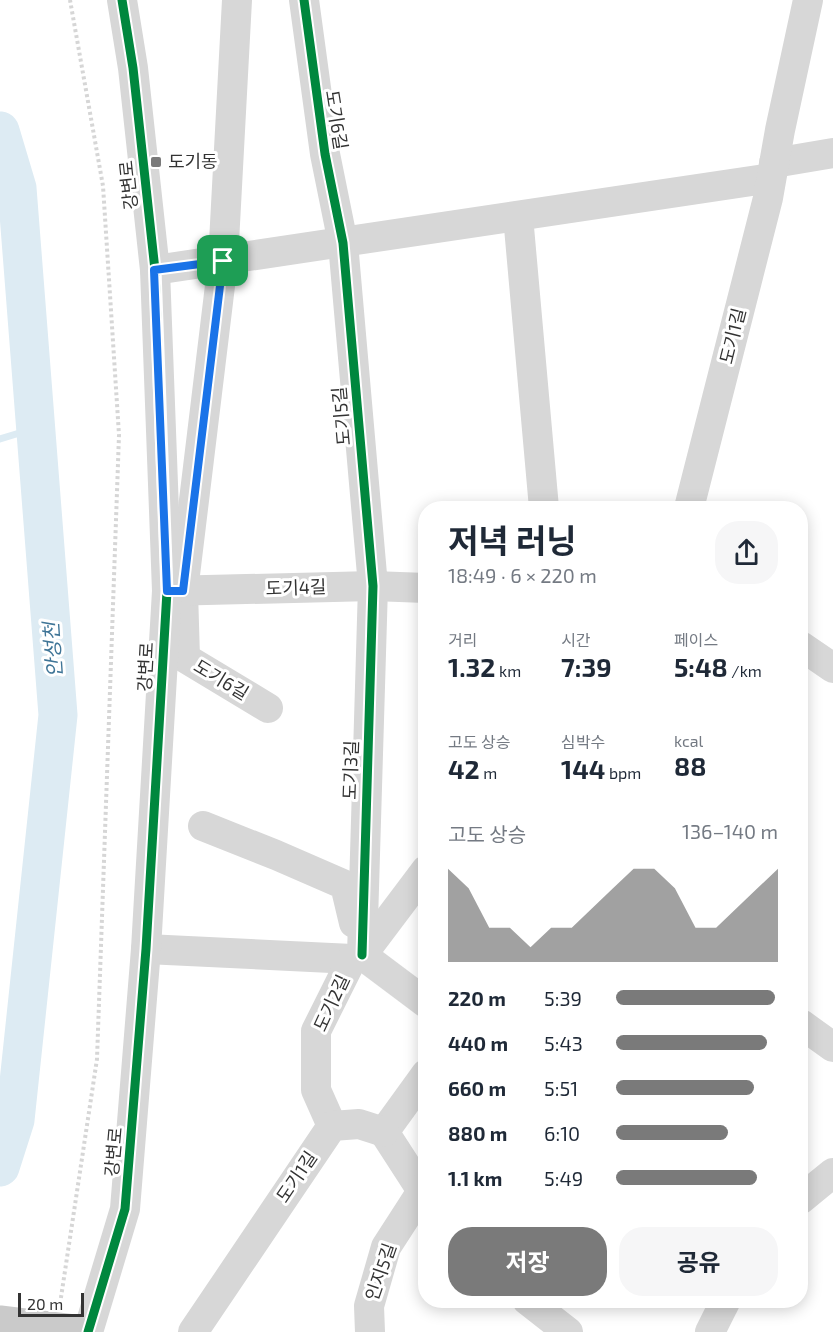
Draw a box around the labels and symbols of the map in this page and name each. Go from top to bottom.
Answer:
street label: 도기6길 [321,88,353,151]
place label: 도기동 [168,150,218,172]
marker: 도기동 [149,155,163,169]
street label: 강변로 [114,159,142,211]
pin [197,235,248,286]
street label: 도기1길 [714,306,750,366]
street label: 도기5길 [327,386,355,447]
street label: 도기4길 [265,575,327,599]
water label: 안성천 [38,619,66,678]
street label: 강변로 [133,642,157,692]
street label: 도기6길 [190,654,253,704]
street label: 도기3길 [338,740,362,800]
street label: 도기2길 [308,971,354,1034]
street label: 강변로 [100,1126,126,1178]
street label: 도기1길 [271,1147,321,1206]
street label: 인지5길 [360,1240,400,1303]
scale bar [18,1290,84,1318]

